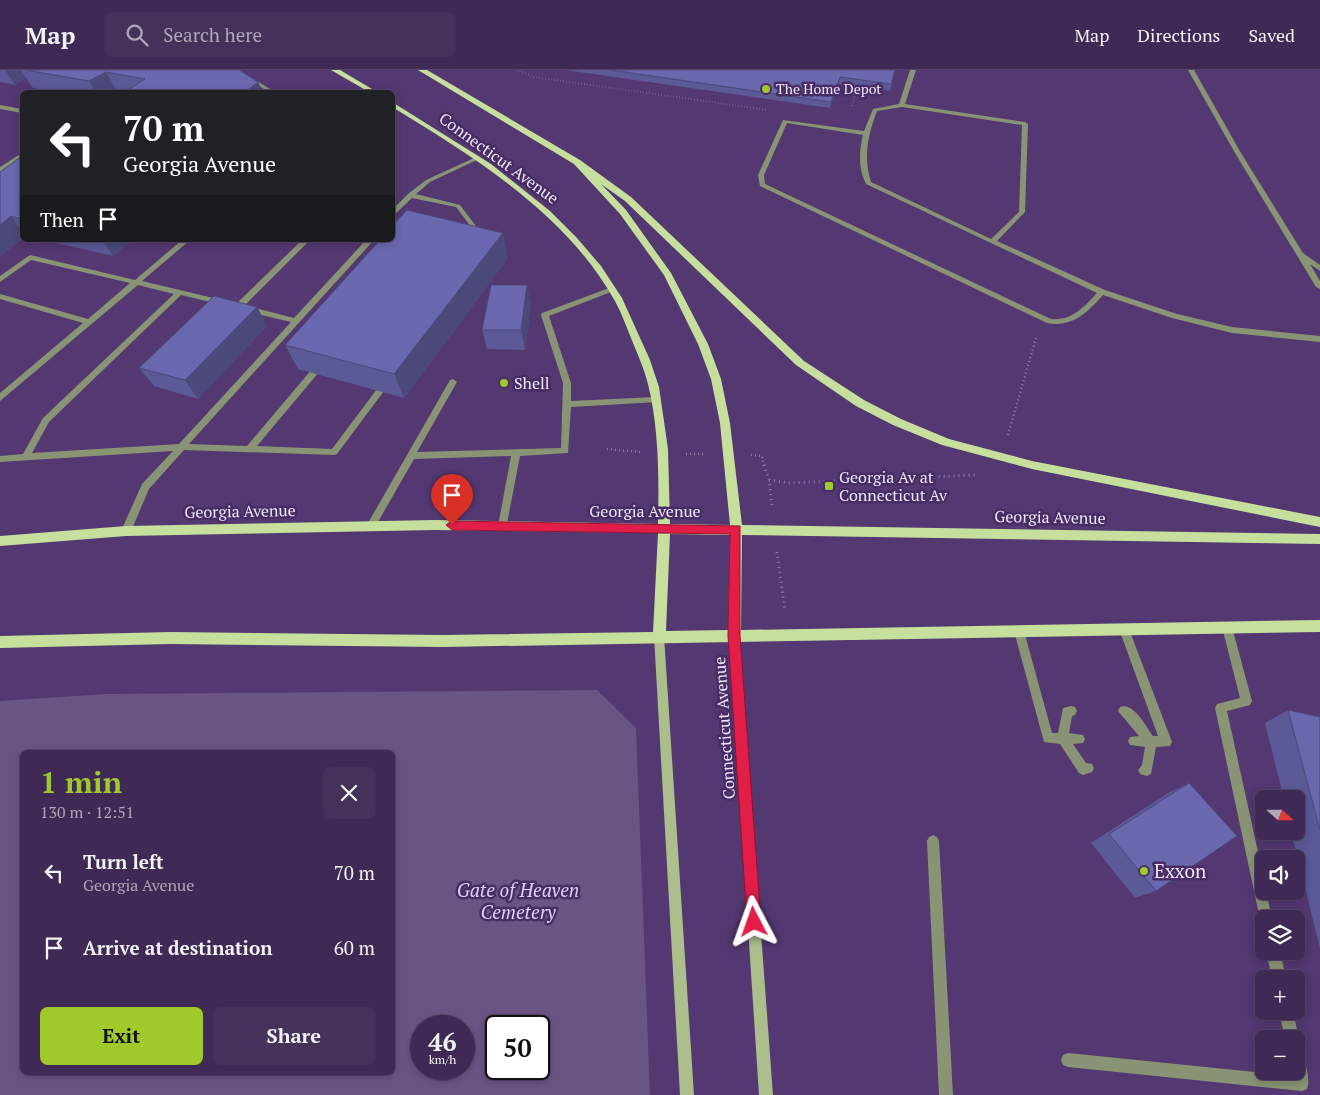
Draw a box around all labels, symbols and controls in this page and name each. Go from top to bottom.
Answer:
search box [105,12,455,57]
text: Map [25,19,75,51]
icon: search [123,21,151,49]
text: Search here [163,22,262,47]
text: Map [1074,23,1109,47]
text: Directions [1137,23,1220,47]
text: Saved [1248,23,1295,47]
place label: The Home Depot [776,79,882,98]
marker: The Home Depot [760,83,772,95]
text: 70 m [123,105,204,151]
street label: Connecticut Avenue [435,107,563,209]
icon: left [40,110,105,175]
text: Georgia Avenue [123,149,276,178]
icon: arrive [94,205,122,233]
text: Then [40,207,84,232]
place label: Shell [514,372,550,394]
marker: Shell [498,377,510,389]
place label: Georgia Av at Connecticut Av [839,466,948,506]
pin [431,474,473,525]
marker: Georgia Av at Connecticut Av [823,480,835,492]
icon: arrive [438,481,466,509]
street label: Georgia Avenue [184,499,296,523]
street label: Georgia Avenue [589,500,701,522]
street label: Georgia Avenue [994,505,1106,529]
street label: Connecticut Avenue [708,656,740,800]
text: 1 min [40,762,122,802]
button: close [323,767,375,819]
north arrow [1255,790,1305,840]
map controls [1255,790,1305,1080]
text: 130 m · 12:51 [40,801,134,823]
text: Turn left [83,849,164,874]
button: sound [1255,850,1305,900]
place label: Exxon [1154,858,1206,883]
icon: left [40,859,68,887]
text: 70 m [334,860,375,885]
marker: Exxon [1138,865,1150,877]
text: Georgia Avenue [83,874,194,896]
park label: Gate of Heaven Cemetery [457,877,579,924]
position arrow [727,895,779,947]
button: layers [1255,910,1305,960]
icon: arrive [40,934,68,962]
text: Arrive at destination [83,935,272,960]
text: 60 m [334,935,375,960]
button: + [1255,970,1305,1020]
button: Exit [40,1007,203,1065]
button: Share [213,1007,375,1065]
speed limit sign: 50 [485,1015,550,1080]
text: 46 [428,1025,457,1058]
button: − [1255,1030,1305,1080]
text: km/h [429,1052,456,1067]

